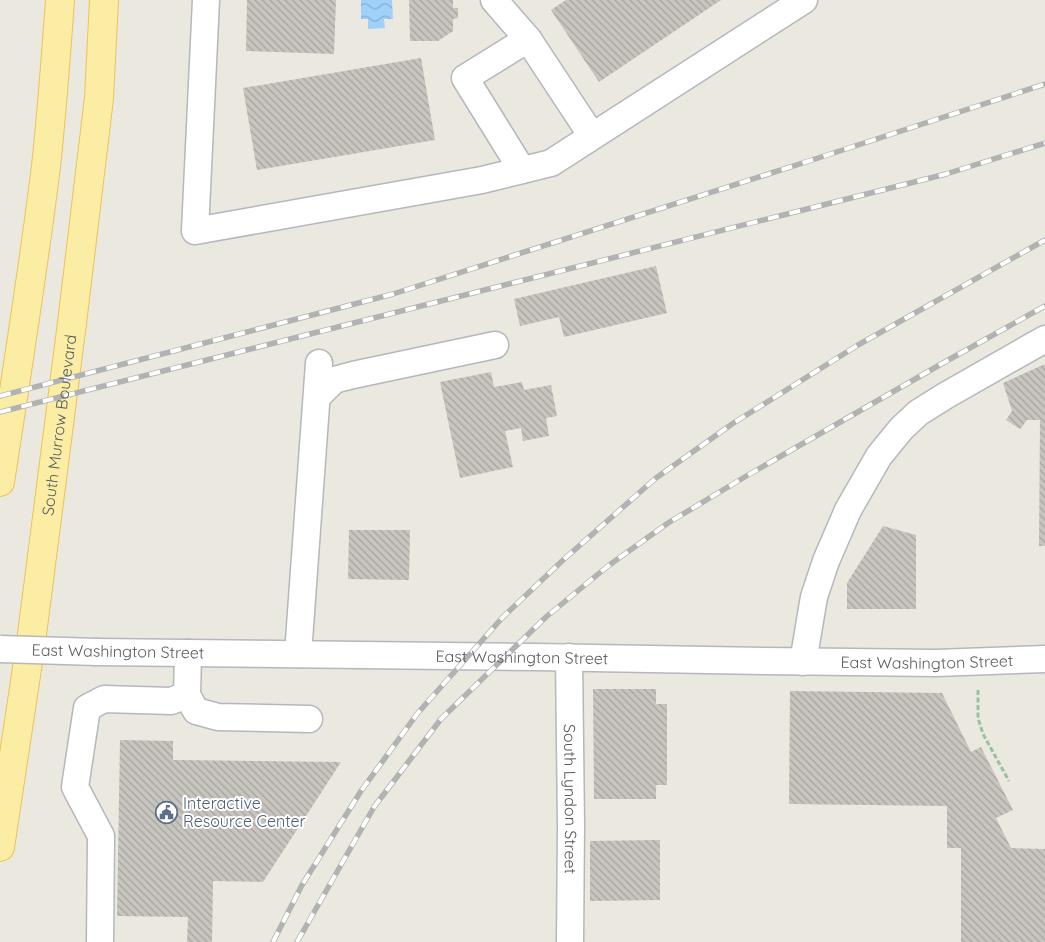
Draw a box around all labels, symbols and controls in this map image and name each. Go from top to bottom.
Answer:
street label: South Murrow Boulevard [37,333,80,517]
street label: East Washington Street [31,639,205,663]
street label: East Washington Street [435,646,609,668]
street label: East Washington Street [840,650,1014,673]
street label: South Lyndon Street [560,724,581,874]
place label: Interactive Resource Center [183,793,306,831]
public building icon: Interactive Resource Center [155,800,179,824]

